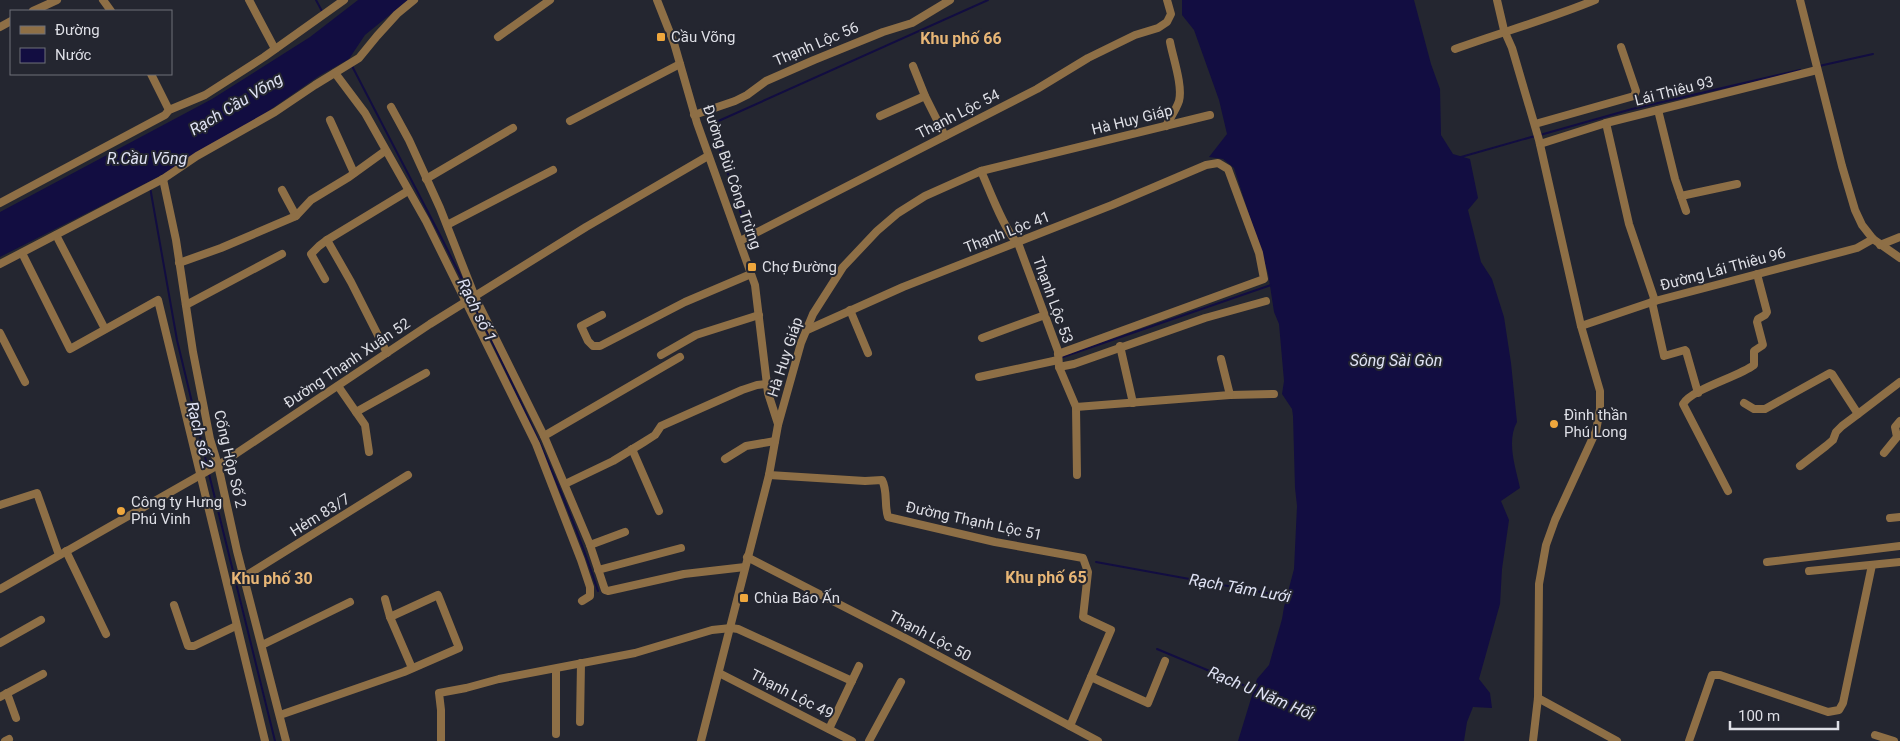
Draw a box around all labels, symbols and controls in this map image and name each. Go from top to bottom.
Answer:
legend [10,10,172,75]
street label: Thạnh Lộc 56 [771,18,861,70]
text: Đường [55,21,100,39]
place label: Cầu Võng [671,28,735,46]
district label: Khu phố 66 [920,29,1002,48]
marker: Cầu Võng [655,31,667,43]
text: Nước [55,46,92,64]
water label: Rạch Cầu Võng [186,69,286,139]
street label: Lái Thiêu 93 [1633,72,1715,110]
street label: Thạnh Lộc 54 [914,85,1003,143]
street label: Hà Huy Giáp [1090,101,1174,139]
street label: Đường Bùi Công Trừng [699,103,765,251]
water label: R.Cầu Võng [107,149,187,168]
street label: Thạnh Lộc 41 [961,207,1053,257]
street label: Đường Lái Thiêu 96 [1658,244,1788,294]
street label: Thạnh Lộc 53 [1029,254,1077,346]
place label: Chợ Đường [762,258,837,276]
marker: Chợ Đường [746,261,758,273]
water label: Rạch số 1 [454,275,500,345]
street label: Đường Thạnh Xuân 52 [281,314,413,412]
street label: Hà Huy Giáp [764,315,806,399]
water label: Sông Sài Gòn [1350,351,1442,370]
water label: Rạch số 2 [183,400,218,471]
place label: Đình thần Phú Long [1564,406,1628,441]
street label: Cống Hộp Số 2 [210,408,250,510]
marker: Đình thần Phú Long [1548,418,1560,430]
street label: Hẻm 83/7 [287,490,353,540]
place label: Công ty Hưng Phú Vinh [131,493,222,528]
street label: Đường Thạnh Lộc 51 [904,498,1044,544]
marker: Công ty Hưng Phú Vinh [115,505,127,517]
district label: Khu phố 65 [1005,568,1087,587]
district label: Khu phố 30 [231,569,313,588]
water label: Rạch Tám Lưới [1188,570,1293,606]
place label: Chùa Báo Ấn [754,588,840,607]
marker: Chùa Báo Ấn [738,592,750,604]
street label: Thạnh Lộc 50 [886,607,974,665]
water label: Rạch U Năm Hối [1205,662,1317,724]
street label: Thạnh Lộc 49 [748,665,836,723]
scale bar [1730,698,1838,730]
text: 100 m [1738,707,1780,725]

